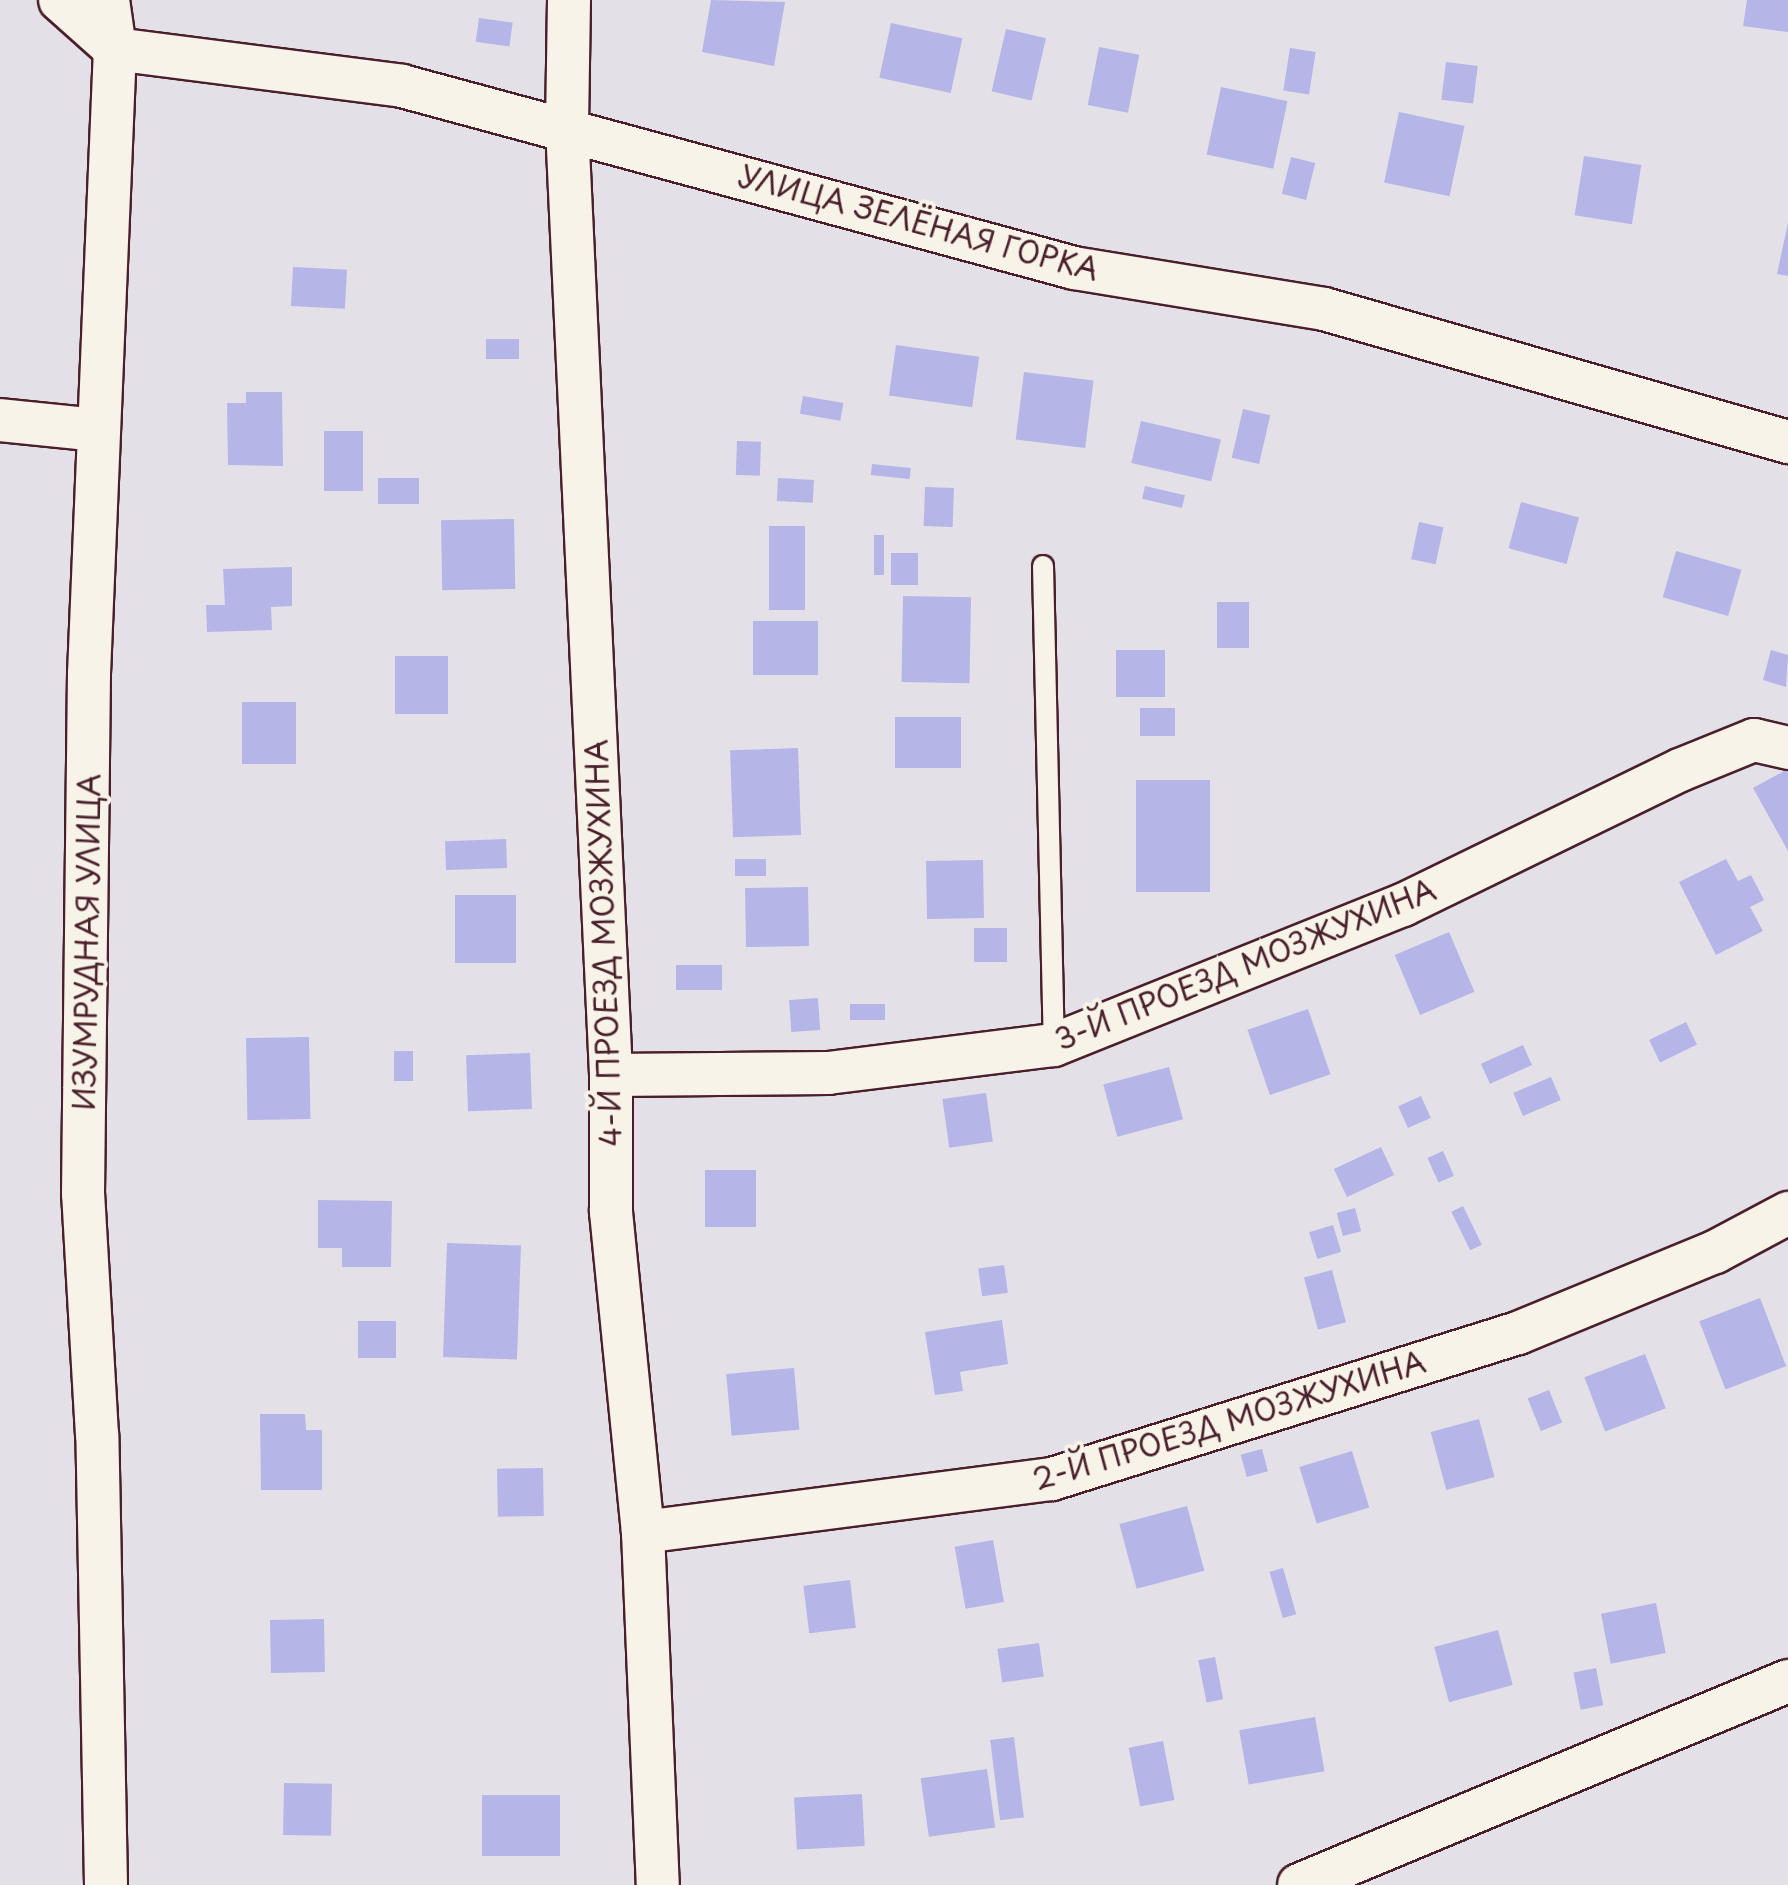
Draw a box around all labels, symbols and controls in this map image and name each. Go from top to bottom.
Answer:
street label: УЛИЦА ЗЕЛЁНАЯ ГОРКА [734,156,1104,288]
street label: 4-Й ПРОЕЗД МОЗЖУХИНА [578,737,628,1149]
street label: ИЗУМРУДНАЯ УЛИЦА [65,773,107,1111]
street label: 3-Й ПРОЕЗД МОЗЖУХИНА [1048,870,1442,1058]
street label: 2-Й ПРОЕЗД МОЗЖУХИНА [1027,1343,1431,1497]

